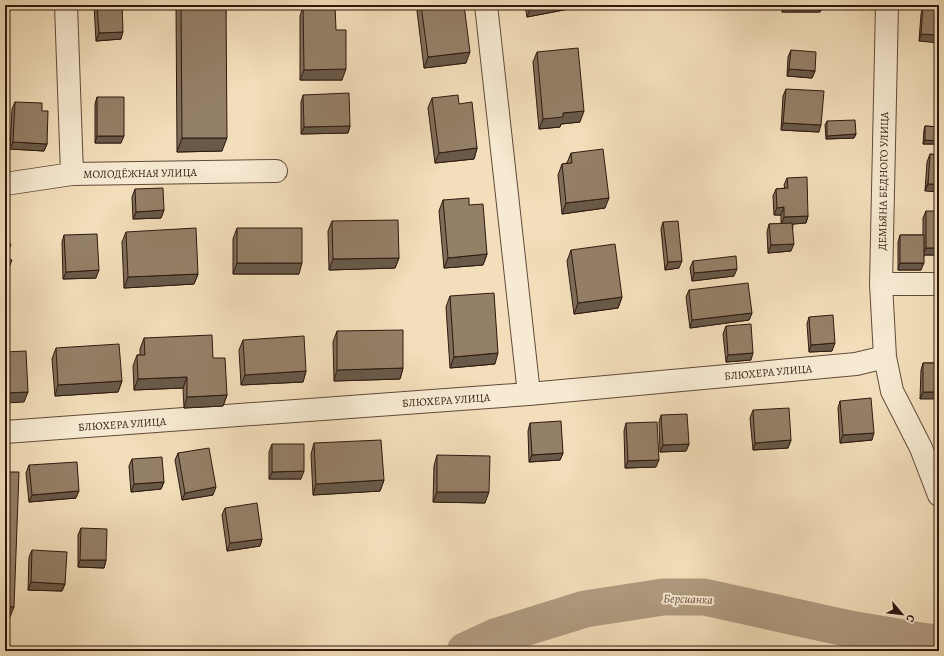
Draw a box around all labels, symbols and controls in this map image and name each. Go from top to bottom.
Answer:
street label: ДЕМЬЯНА БЕДНОГО УЛИЦА [875,111,892,250]
street label: МОЛОДЁЖНАЯ УЛИЦА [83,165,198,182]
street label: БЛЮХЕРА УЛИЦА [723,361,813,384]
street label: БЛЮХЕРА УЛИЦА [402,390,491,411]
street label: БЛЮХЕРА УЛИЦА [78,414,167,435]
water label: Берсианка [663,590,714,608]
north arrow [882,594,922,634]
text: С [902,612,919,625]

